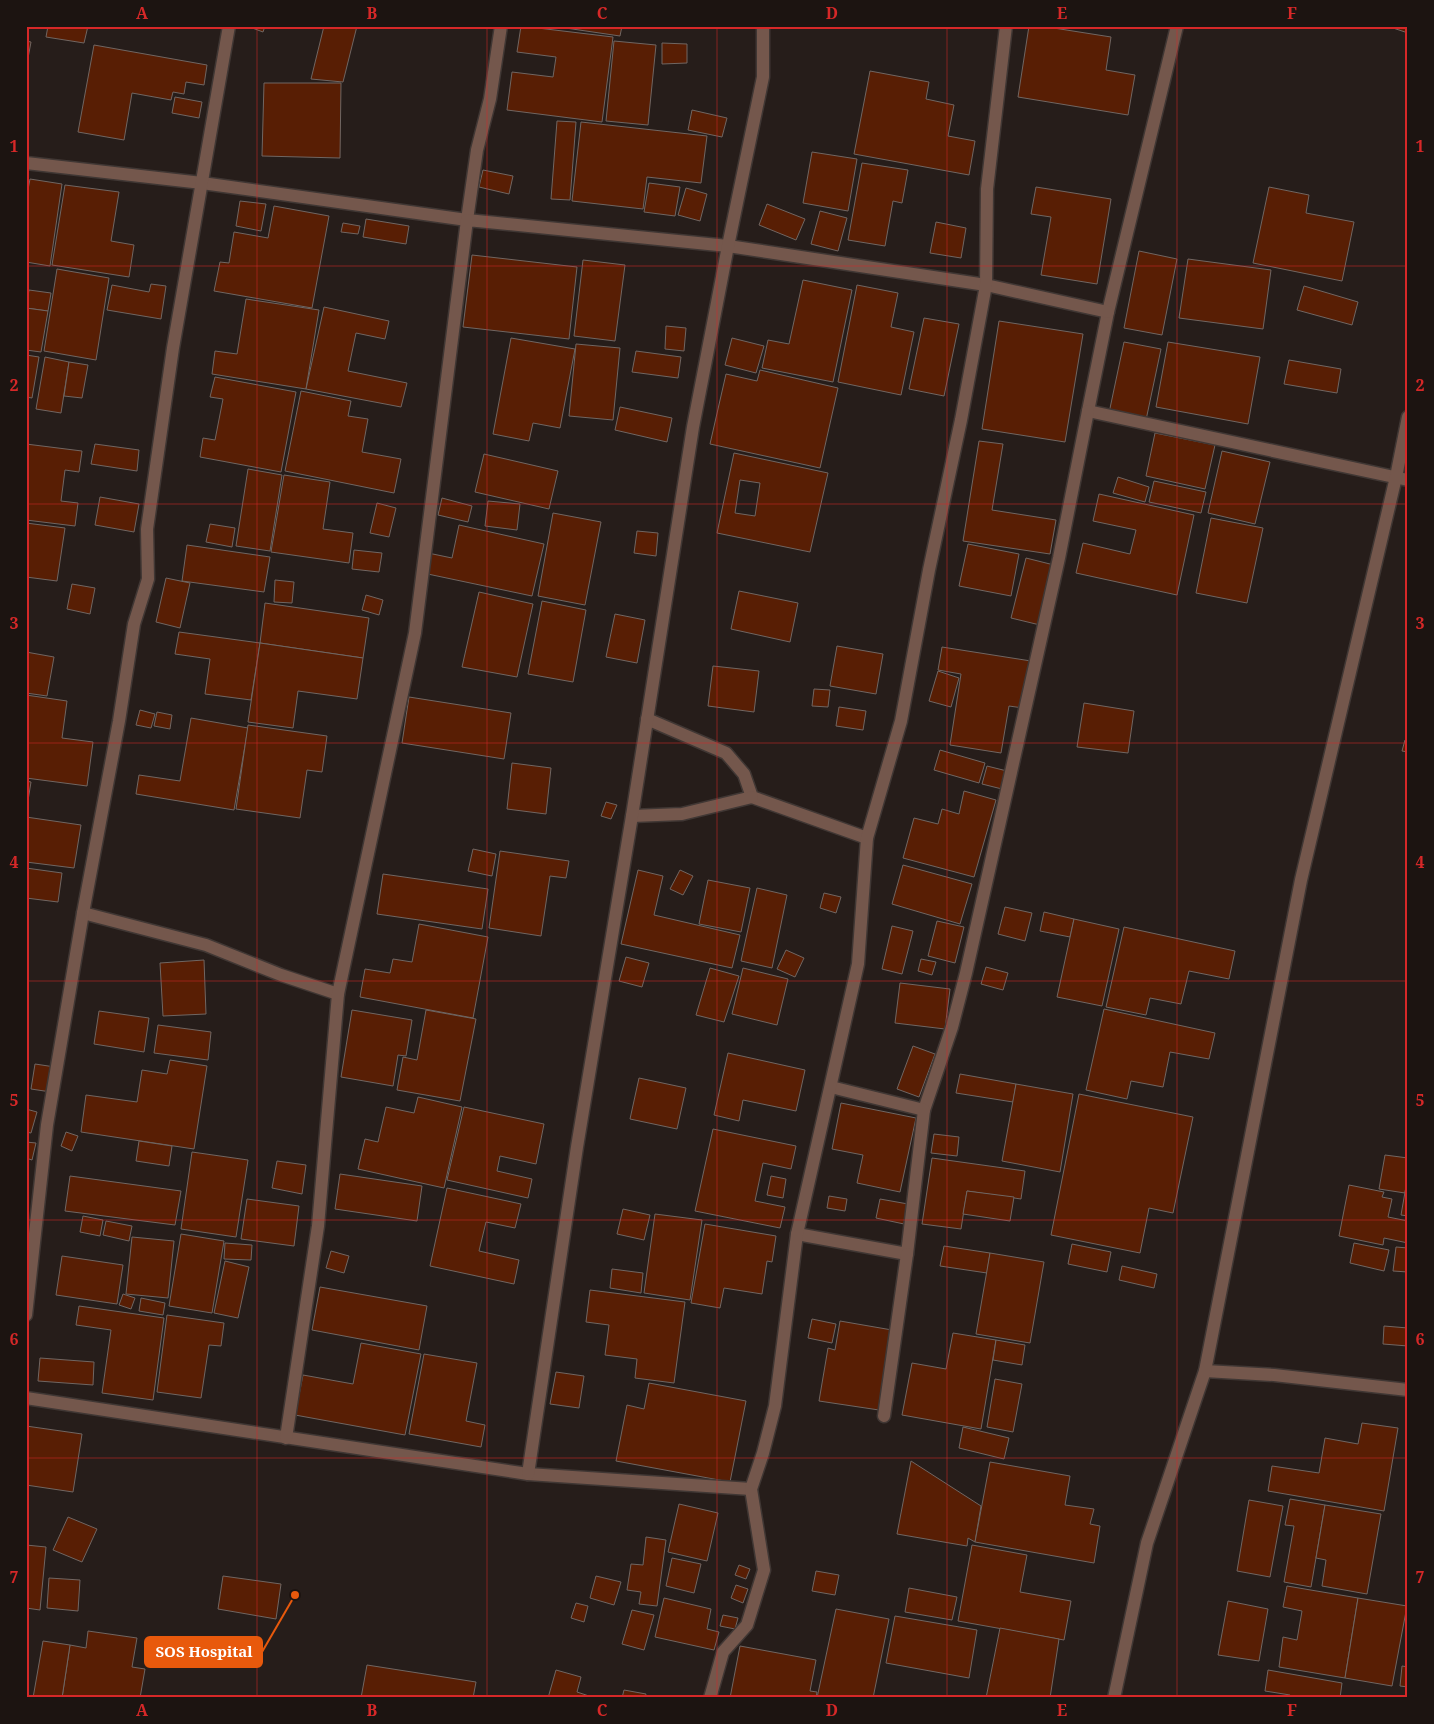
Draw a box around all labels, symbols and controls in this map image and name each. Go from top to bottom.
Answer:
text: A [136,2,149,24]
text: B [367,2,378,24]
text: C [597,2,608,24]
text: D [826,2,838,24]
text: E [1057,2,1067,24]
text: F [1287,2,1297,24]
text: 1 [9,135,19,157]
text: 1 [1415,135,1425,157]
text: 2 [9,374,19,396]
text: 2 [1415,374,1425,396]
text: 3 [9,612,19,634]
text: 3 [1415,612,1425,634]
text: 4 [9,851,19,873]
text: 4 [1415,851,1425,873]
text: 5 [9,1089,19,1111]
text: 5 [1415,1089,1425,1111]
text: 6 [9,1328,19,1350]
text: 6 [1415,1328,1425,1350]
text: 7 [9,1566,19,1588]
text: 7 [1415,1566,1425,1588]
callout: SOS Hospital [145,1637,262,1667]
text: SOS Hospital [155,1641,253,1661]
text: A [136,1699,149,1721]
text: B [367,1699,378,1721]
text: C [597,1699,608,1721]
text: D [826,1699,838,1721]
text: E [1057,1699,1067,1721]
text: F [1287,1699,1297,1721]

